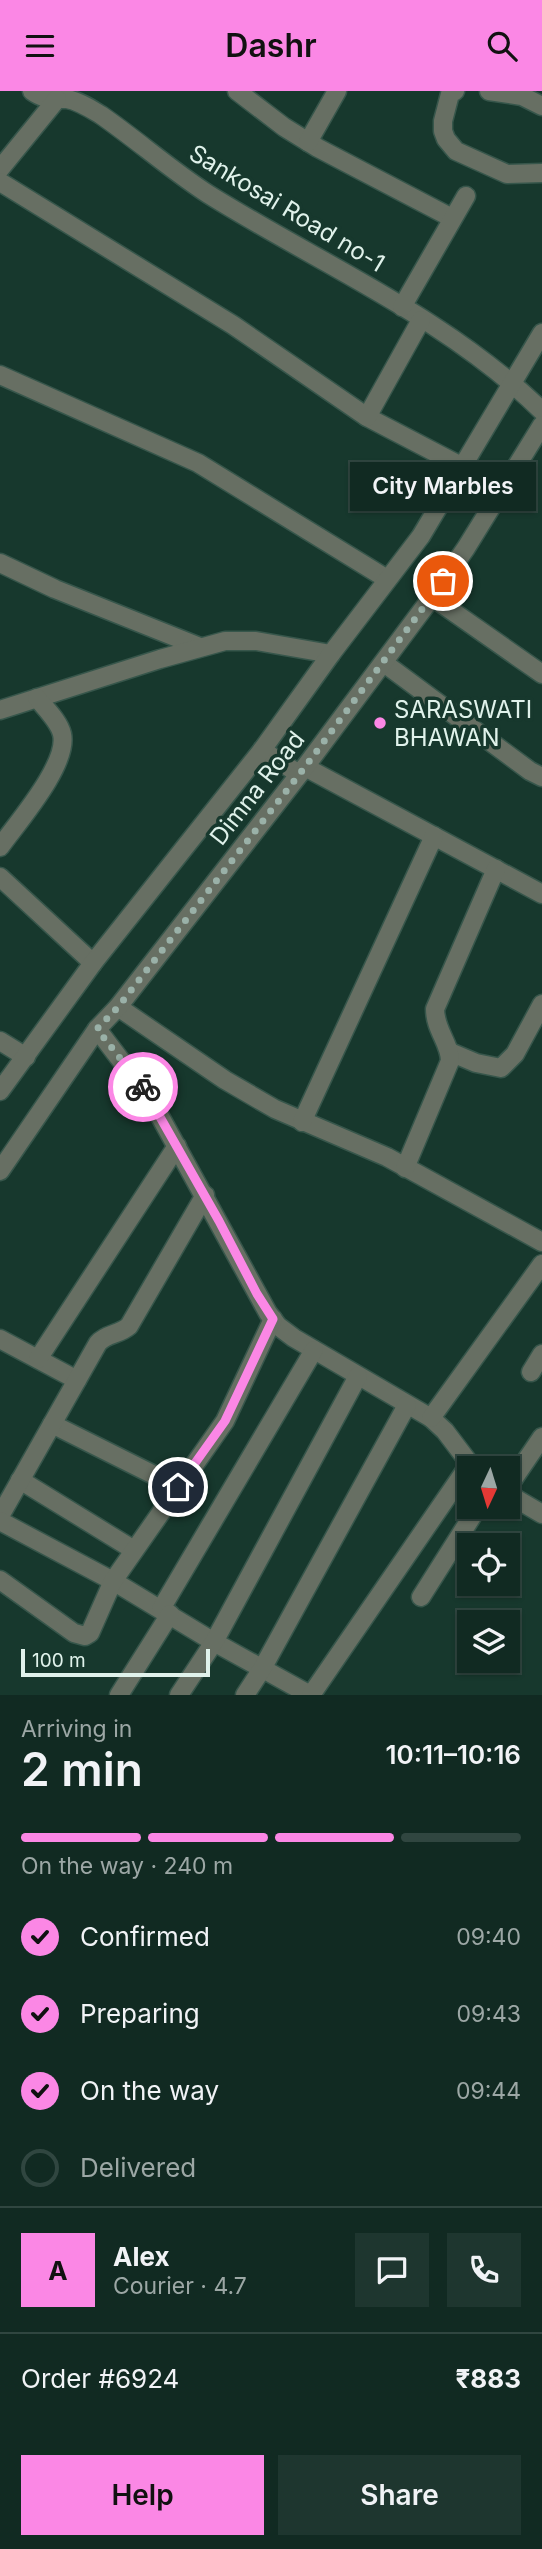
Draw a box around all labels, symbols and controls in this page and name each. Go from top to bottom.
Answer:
text: Dashr [225,26,317,65]
icon: menu [21,27,59,65]
icon: search [483,27,521,65]
street label: Sankosai Road no-1 [184,138,390,278]
callout: City Marbles [350,462,536,511]
text: City Marbles [372,472,514,500]
pin [413,551,473,611]
icon: bag [424,562,462,600]
place label: SARASWATI BHAWAN [394,695,532,752]
marker: SARASWATI BHAWAN [372,715,388,731]
street label: Dimna Road [204,725,310,851]
courier [108,1052,178,1122]
icon: bike [124,1068,162,1106]
north arrow [457,1456,520,1519]
map controls [457,1456,520,1673]
pin [148,1457,208,1517]
icon: home [159,1468,197,1506]
button: locate [457,1533,520,1596]
button: layers [457,1610,520,1673]
scale bar [21,1646,210,1678]
text: 100 m [32,1649,86,1672]
text: Arriving in [21,1715,132,1743]
text: 10:11–10:16 [386,1739,521,1770]
text: 2 min [21,1741,143,1797]
text: On the way · 240 m [21,1852,233,1880]
icon: check [21,1918,59,1956]
text: Confirmed [80,1921,210,1952]
text: 09:40 [456,1923,521,1951]
icon: check [21,1995,59,2033]
text: Preparing [80,1998,200,2029]
text: 09:43 [457,2000,521,2028]
icon: check [21,2072,59,2110]
text: On the way [80,2075,219,2106]
text: 09:44 [456,2077,521,2105]
text: Delivered [80,2152,196,2183]
button: chat [355,2233,429,2307]
button: phone [447,2233,521,2307]
text: Alex [113,2241,170,2272]
text: A [48,2255,68,2286]
text: Courier · 4.7 [113,2272,247,2300]
text: Order #6924 [21,2363,179,2394]
text: ₹883 [456,2363,521,2394]
button: Help [21,2455,264,2535]
button: Share [278,2455,521,2535]

